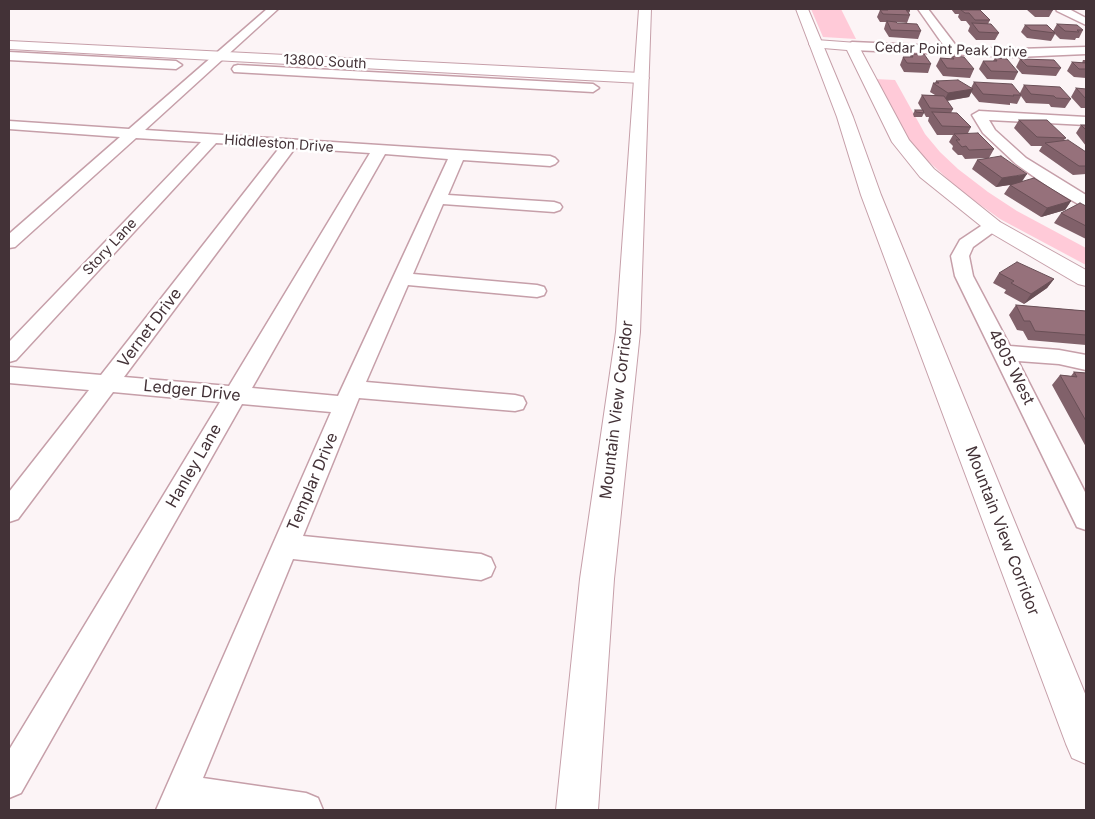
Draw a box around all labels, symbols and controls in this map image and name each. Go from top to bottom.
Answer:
street label: Cedar Point Peak Drive [874,39,1028,61]
street label: 13800 South [283,51,367,73]
street label: Hiddleston Drive [224,132,334,156]
street label: Story Lane [80,215,140,279]
street label: Vernet Drive [114,285,186,371]
street label: Mountain View Corridor [597,320,637,500]
street label: 4805 West [984,326,1038,408]
street label: Ledger Drive [142,376,242,406]
street label: Hanley Lane [162,421,226,511]
street label: Templar Drive [284,430,342,534]
street label: Mountain View Corridor [961,444,1043,618]

